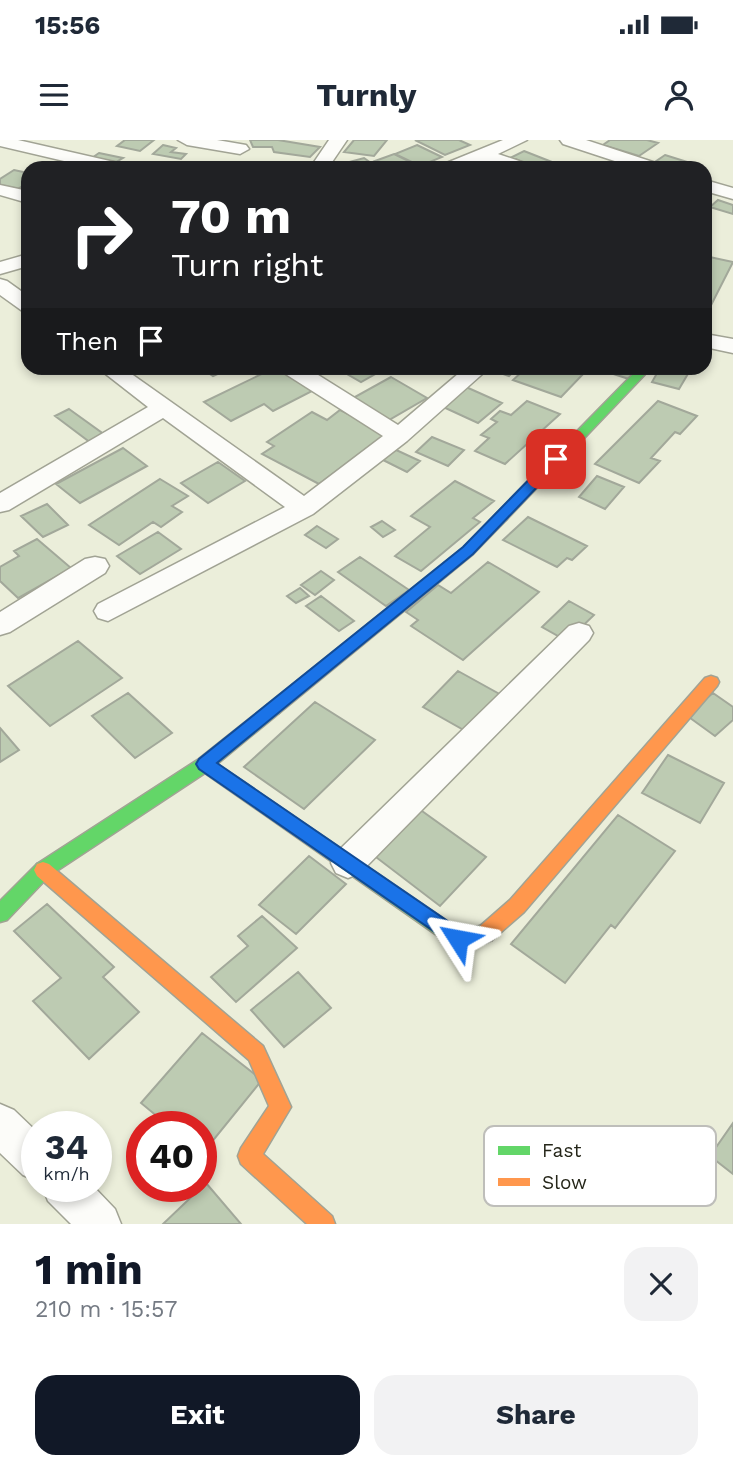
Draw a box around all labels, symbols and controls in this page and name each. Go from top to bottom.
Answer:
text: 15:56 [35,10,100,40]
icon: menu [35,76,73,114]
text: Turnly [316,76,417,114]
icon: person [660,76,698,114]
text: 70 m [171,187,291,245]
icon: right [56,189,147,280]
text: Turn right [171,246,323,284]
icon: arrive [132,322,170,360]
text: Then [56,326,118,356]
pin [526,429,586,489]
icon: arrive [537,440,575,478]
position arrow [421,902,495,976]
speed limit sign: 40 [126,1111,217,1202]
text: 34 [45,1126,88,1168]
legend [484,1126,716,1206]
text: Fast [542,1139,581,1162]
text: km/h [43,1163,90,1184]
text: Slow [542,1171,587,1194]
text: 1 min [35,1245,143,1294]
button: close [624,1247,698,1321]
text: 210 m · 15:57 [35,1296,177,1323]
button: Exit [35,1375,360,1455]
button: Share [374,1375,698,1455]

